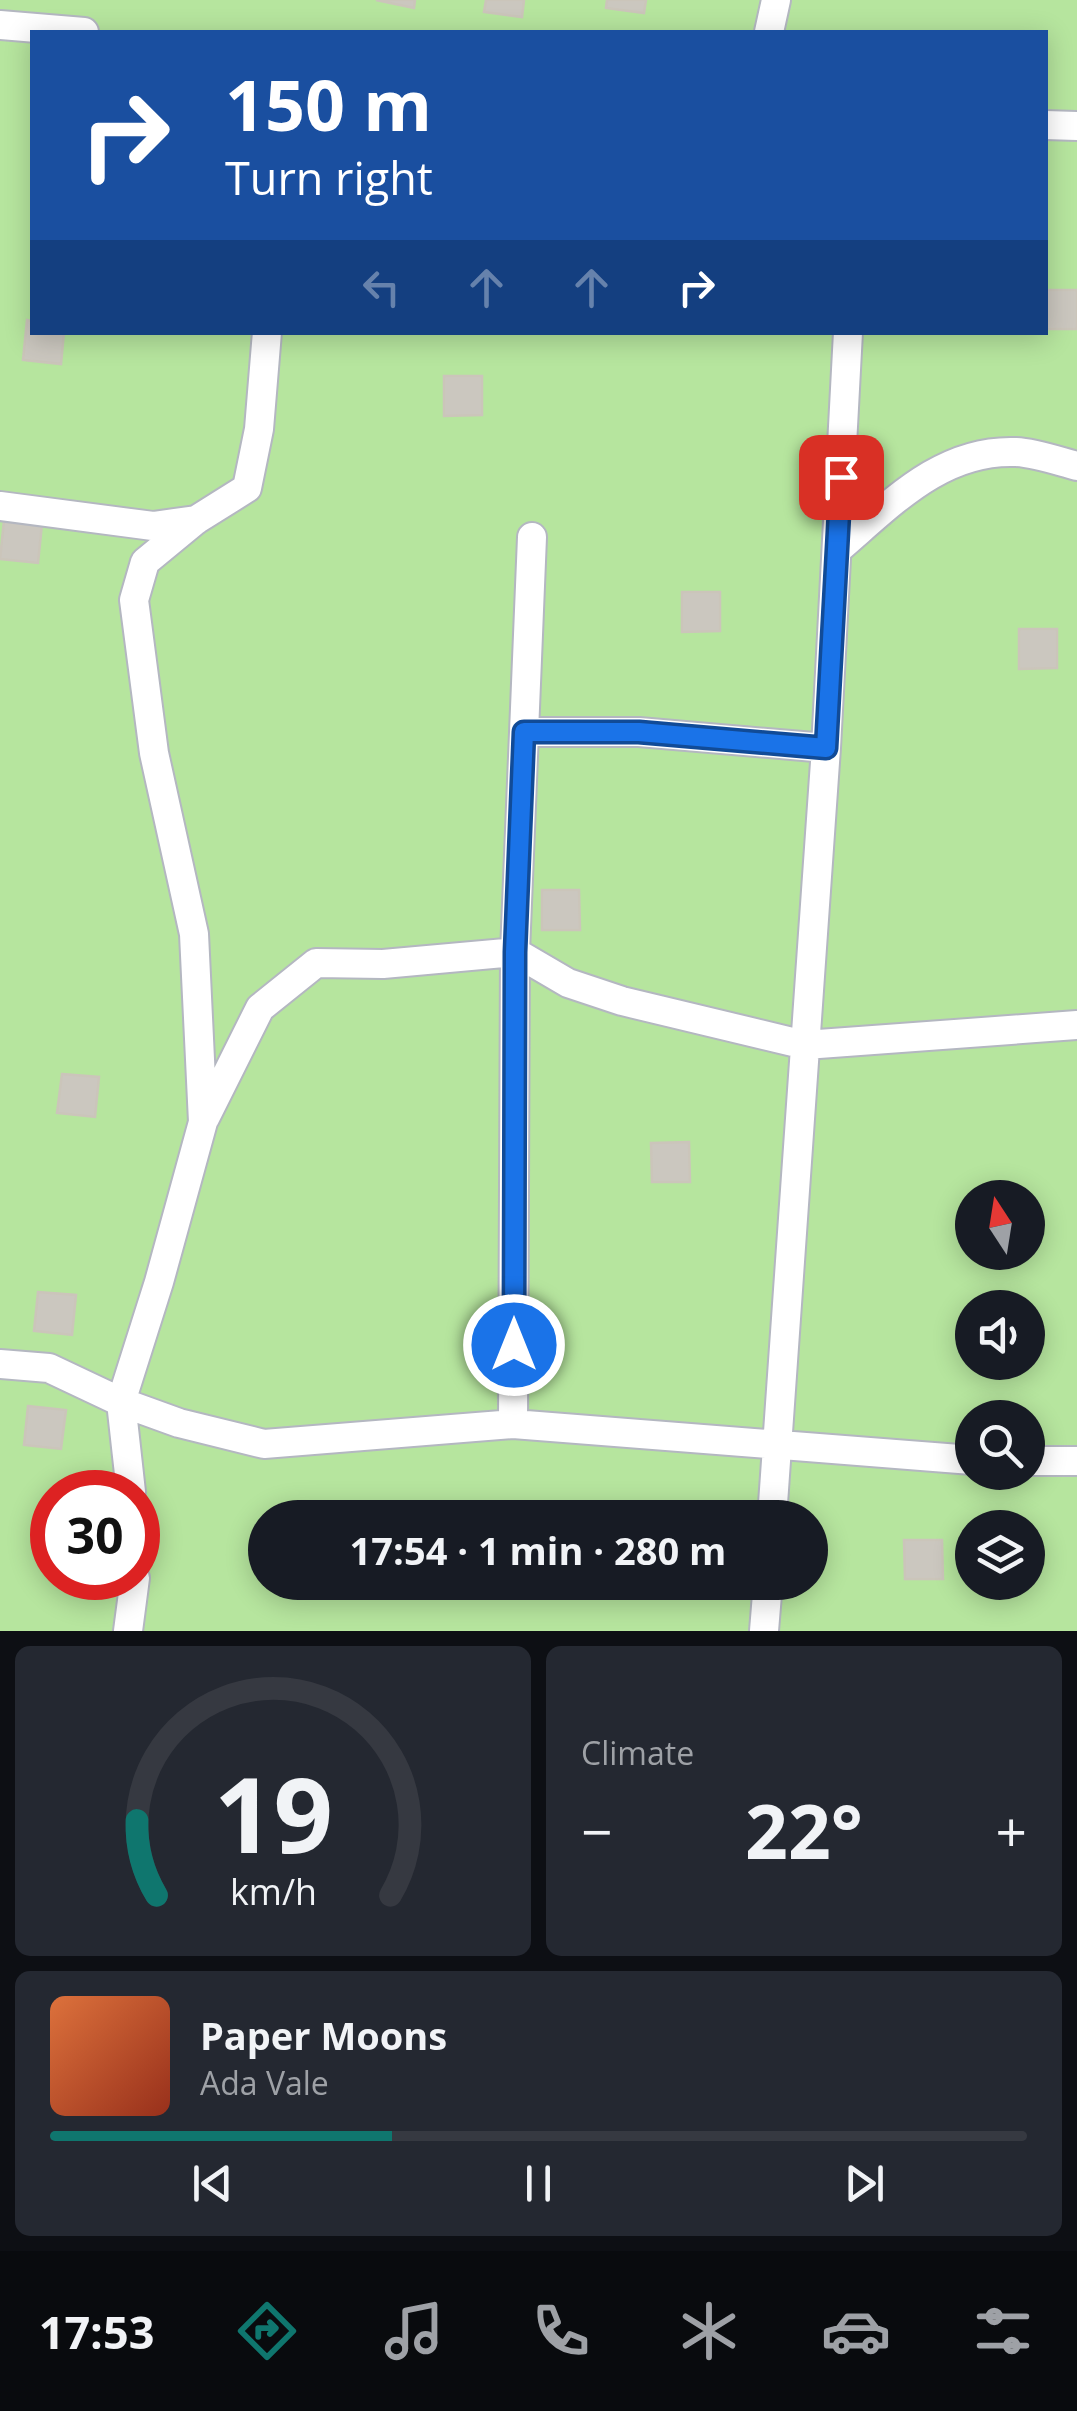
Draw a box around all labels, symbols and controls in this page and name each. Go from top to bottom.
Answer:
text: 150 m [225,56,432,152]
icon: right [60,70,190,200]
text: Turn right [225,147,433,208]
icon: left [354,260,409,315]
icon: ahead [459,260,514,315]
icon: ahead [564,260,619,315]
icon: right [669,260,724,315]
pin [799,435,884,520]
icon: arrive [814,450,869,505]
north arrow [955,1180,1045,1270]
map controls [955,1180,1045,1600]
button: sound [955,1290,1045,1380]
position arrow [462,1293,566,1397]
button: search [955,1400,1045,1490]
speed limit sign: 30 [30,1470,160,1600]
button: layers [955,1510,1045,1600]
text: 17:54 · 1 min · 280 m [350,1524,726,1576]
text: Climate [581,1731,694,1774]
text: 19 [214,1742,332,1883]
text: 22° [745,1779,863,1881]
text: − [581,1793,612,1868]
text: + [996,1793,1027,1868]
text: km/h [230,1867,316,1915]
text: Paper Moons [200,2009,447,2061]
text: Ada Vale [200,2061,329,2104]
icon: previous [185,2156,240,2211]
icon: pause [511,2156,566,2211]
icon: next [837,2156,892,2211]
icon: directions [232,2296,302,2366]
icon: music [379,2296,449,2366]
icon: phone [526,2296,596,2366]
icon: climate [674,2296,744,2366]
icon: car [821,2296,891,2366]
icon: filters [968,2296,1038,2366]
text: 17:53 [39,2301,154,2362]

